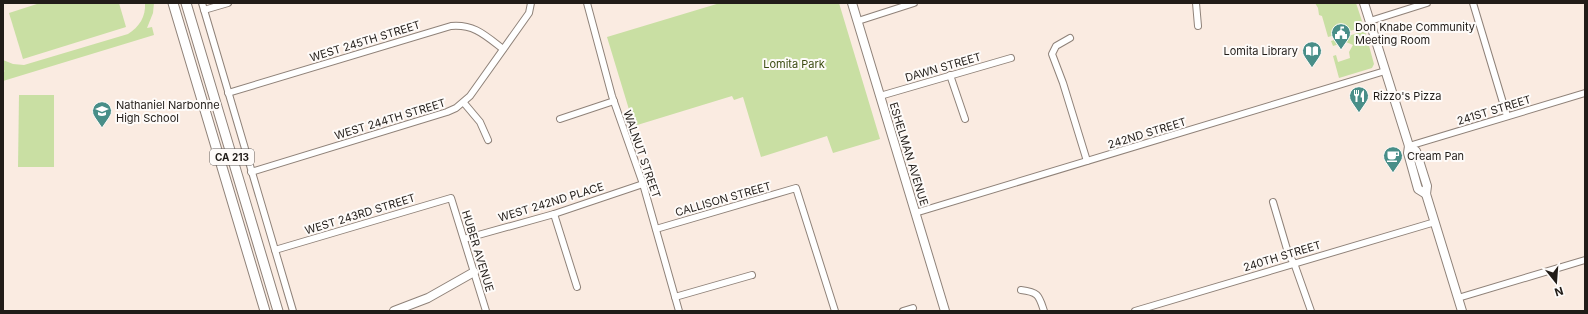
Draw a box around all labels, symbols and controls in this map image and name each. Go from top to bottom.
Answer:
street label: WEST 245TH STREET [308,17,422,65]
place label: Don Knabe Community Meeting Room [1355,20,1475,47]
public building icon: Don Knabe Community Meeting Room [1330,22,1352,50]
library icon: Lomita Library [1301,40,1323,68]
place label: Lomita Library [1224,44,1298,58]
street label: DAWN STREET [903,49,983,85]
park label: Lomita Park [763,57,825,71]
restaurant icon: Rizzo's Pizza [1348,85,1370,113]
place label: Rizzo's Pizza [1373,89,1441,103]
street label: 241ST STREET [1455,92,1533,128]
street label: WEST 244TH STREET [333,95,447,143]
place label: Nathaniel Narbonne High School [116,98,220,125]
school or university icon: Nathaniel Narbonne High School [91,100,113,128]
street label: ESHELMAN AVENUE [887,100,931,208]
street label: WALNUT STREET [620,108,664,200]
street label: 242ND STREET [1106,114,1188,152]
cafe icon: Cream Pan [1382,145,1404,173]
road number: CA 213 [210,149,254,165]
place label: Cream Pan [1407,149,1464,163]
street label: WEST 242ND PLACE [497,179,605,225]
street label: CALLISON STREET [673,179,773,219]
street label: WEST 243RD STREET [303,191,417,237]
street label: HUBER AVENUE [459,209,497,293]
street label: 240TH STREET [1241,238,1323,274]
north arrow [1536,262,1576,302]
text: N [1553,284,1565,299]

